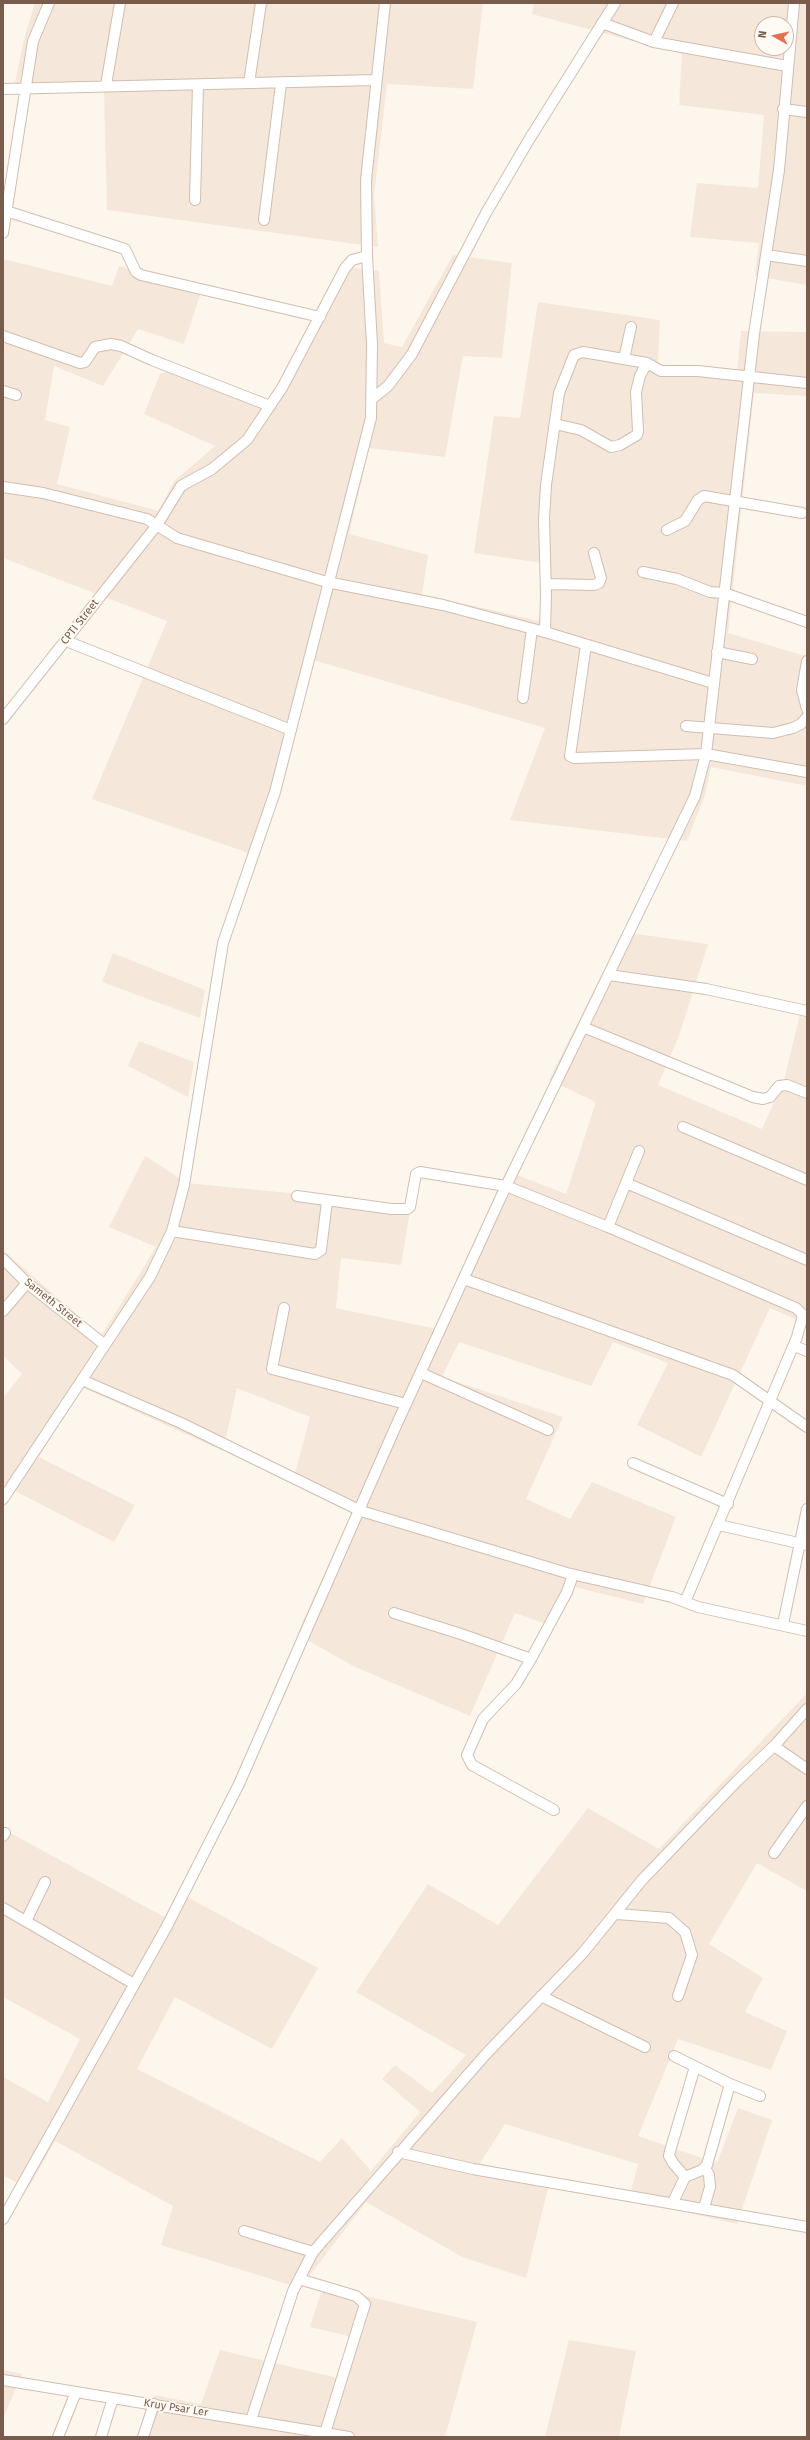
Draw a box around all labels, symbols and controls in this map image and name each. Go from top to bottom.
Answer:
north arrow [754,16,794,56]
text: N [756,30,770,39]
street label: CPTI Street [58,597,102,647]
street label: Sameth Street [21,1276,85,1330]
street label: Kruy Psar Ler [143,2396,209,2420]

